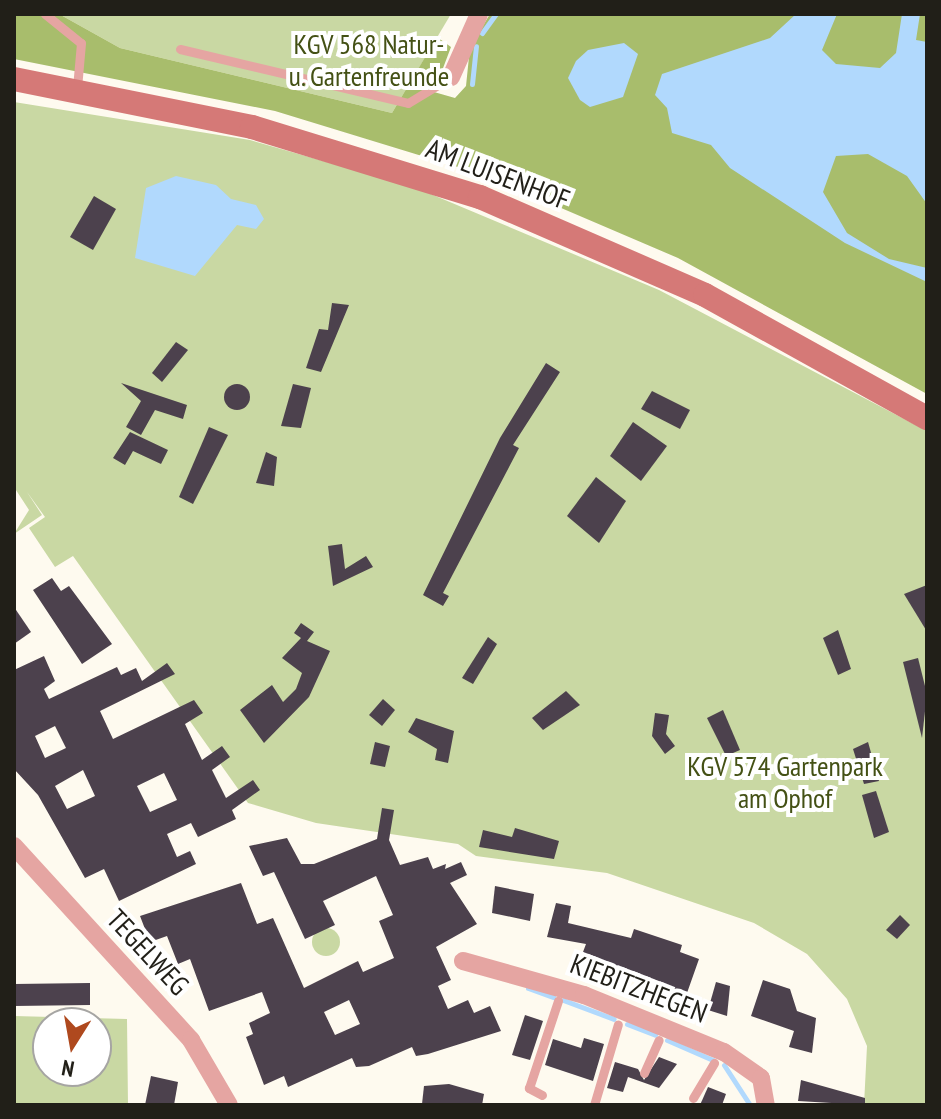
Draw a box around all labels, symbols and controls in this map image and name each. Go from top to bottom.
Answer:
park label: KGV 568 Natur- u. Gartenfreunde [288,27,450,93]
street label: AM LUISENHOF [422,131,574,217]
park label: KGV 574 Gartenpark am Ophof [687,749,883,815]
street label: TEGELWEG [100,902,196,1002]
street label: KIEBITZHEGEN [566,947,712,1029]
north arrow [32,1007,112,1087]
text: N [59,1054,76,1083]

